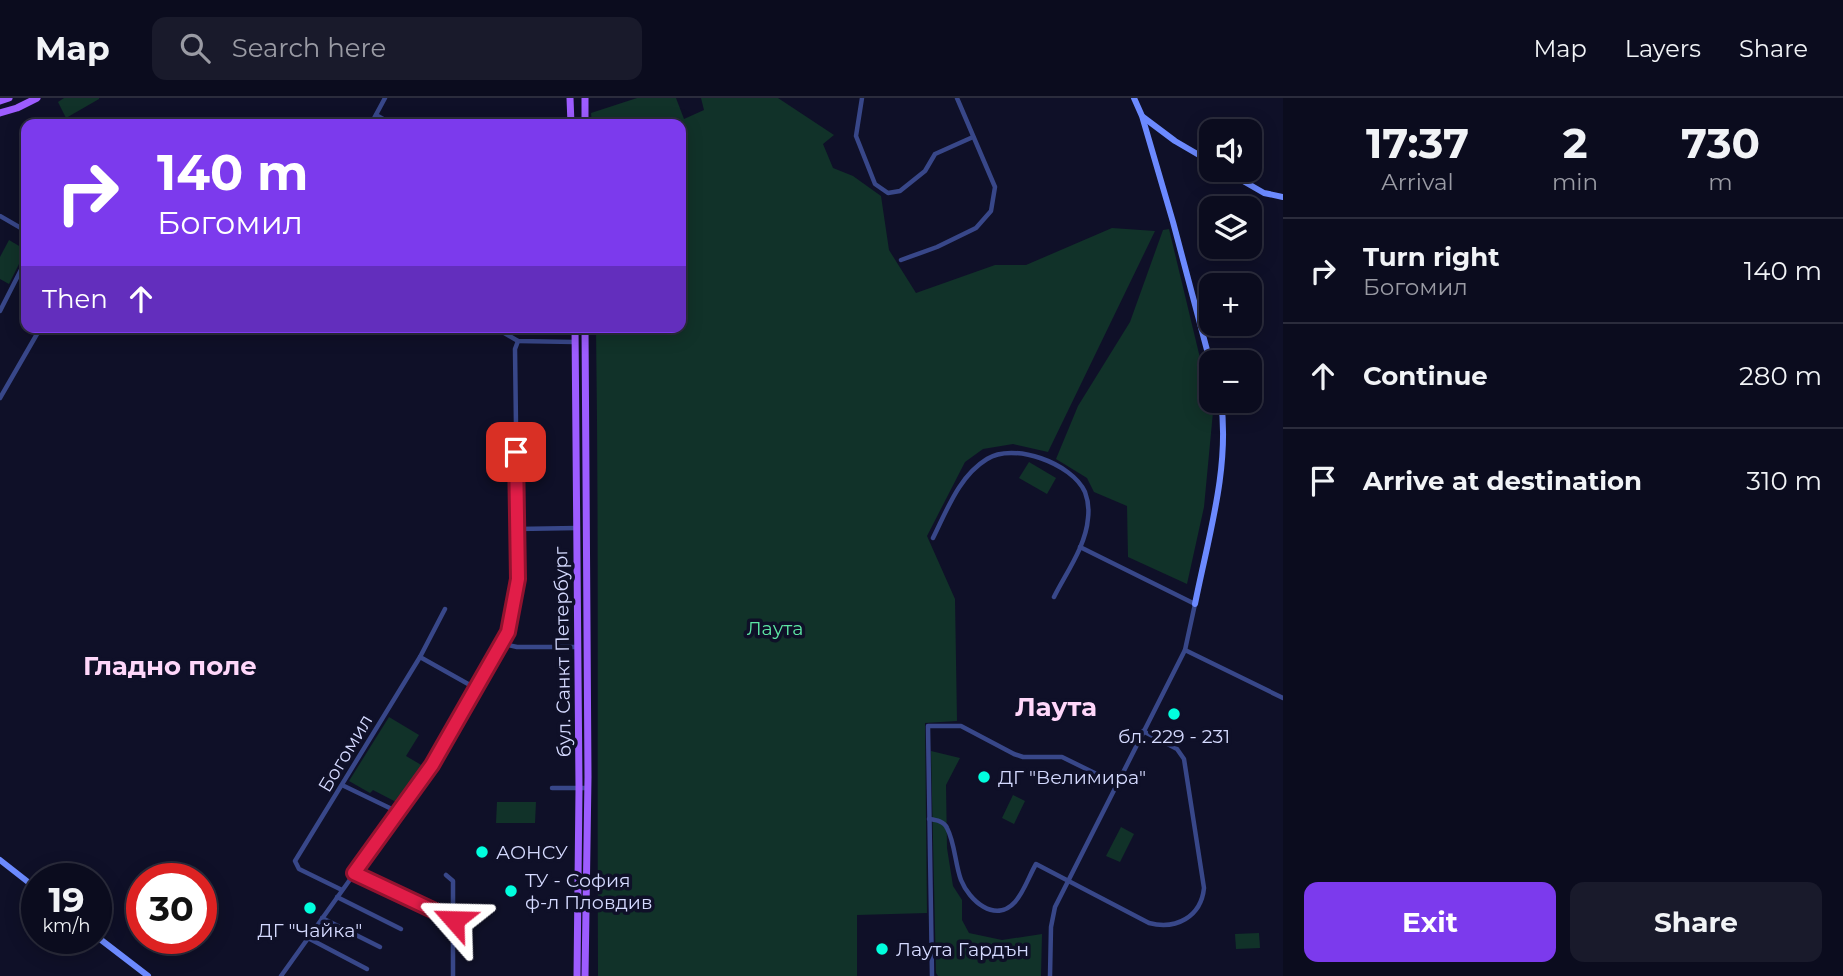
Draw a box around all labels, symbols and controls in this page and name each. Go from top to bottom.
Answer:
search box [152,17,642,80]
text: Map [35,28,110,68]
icon: search [176,29,214,67]
text: Search here [232,32,386,64]
text: Map [1533,34,1587,63]
text: Layers [1625,34,1701,63]
text: Share [1739,34,1808,63]
text: 17:37 [1366,117,1469,169]
text: 2 [1563,117,1587,169]
text: 730 [1681,117,1760,169]
map controls [1199,119,1262,413]
button: sound [1199,119,1262,182]
text: 140 m [157,143,309,202]
icon: right [42,147,133,238]
text: Arrival [1381,168,1454,196]
text: min [1552,168,1598,196]
text: m [1708,168,1733,196]
button: layers [1199,196,1262,259]
text: Богомил [157,203,303,242]
text: Turn right [1363,241,1499,273]
icon: right [1304,252,1342,290]
text: 140 m [1744,255,1822,287]
button: + [1199,273,1262,336]
text: Богомил [1363,273,1468,301]
icon: ahead [122,280,160,318]
text: Then [42,283,108,315]
button: − [1199,350,1262,413]
icon: ahead [1304,357,1342,395]
text: Continue [1363,360,1488,392]
text: 280 m [1739,360,1822,392]
pin [486,422,546,482]
icon: arrive [497,433,535,471]
icon: arrive [1304,462,1342,500]
text: Arrive at destination [1363,465,1642,497]
text: 310 m [1746,465,1822,497]
street label: бул. Санкт Петербург [549,546,576,758]
park label: Лаута [747,617,803,640]
district label: Гладно поле [83,650,257,682]
district label: Лаута [1015,691,1097,723]
marker: бл. 229 - 231 [1166,706,1182,722]
street label: Богомил [313,710,378,796]
place label: бл. 229 - 231 [1118,725,1230,748]
place label: ДГ "Велимира" [998,766,1146,789]
marker: ДГ "Велимира" [976,769,992,785]
place label: АОНСУ [496,841,568,864]
marker: АОНСУ [474,844,490,860]
speed limit sign: 30 [126,863,217,954]
place label: ТУ - София ф-л Пловдив [525,869,652,914]
text: 19 [48,878,85,921]
button: Exit [1304,882,1556,962]
button: Share [1570,882,1822,962]
position arrow [417,883,491,957]
marker: ТУ - София ф-л Пловдив [503,883,519,899]
marker: ДГ "Чайка" [302,900,318,916]
text: km/h [42,915,91,937]
place label: ДГ "Чайка" [258,919,362,942]
place label: Лаута Гардън [896,938,1029,961]
marker: Лаута Гардън [874,941,890,957]

